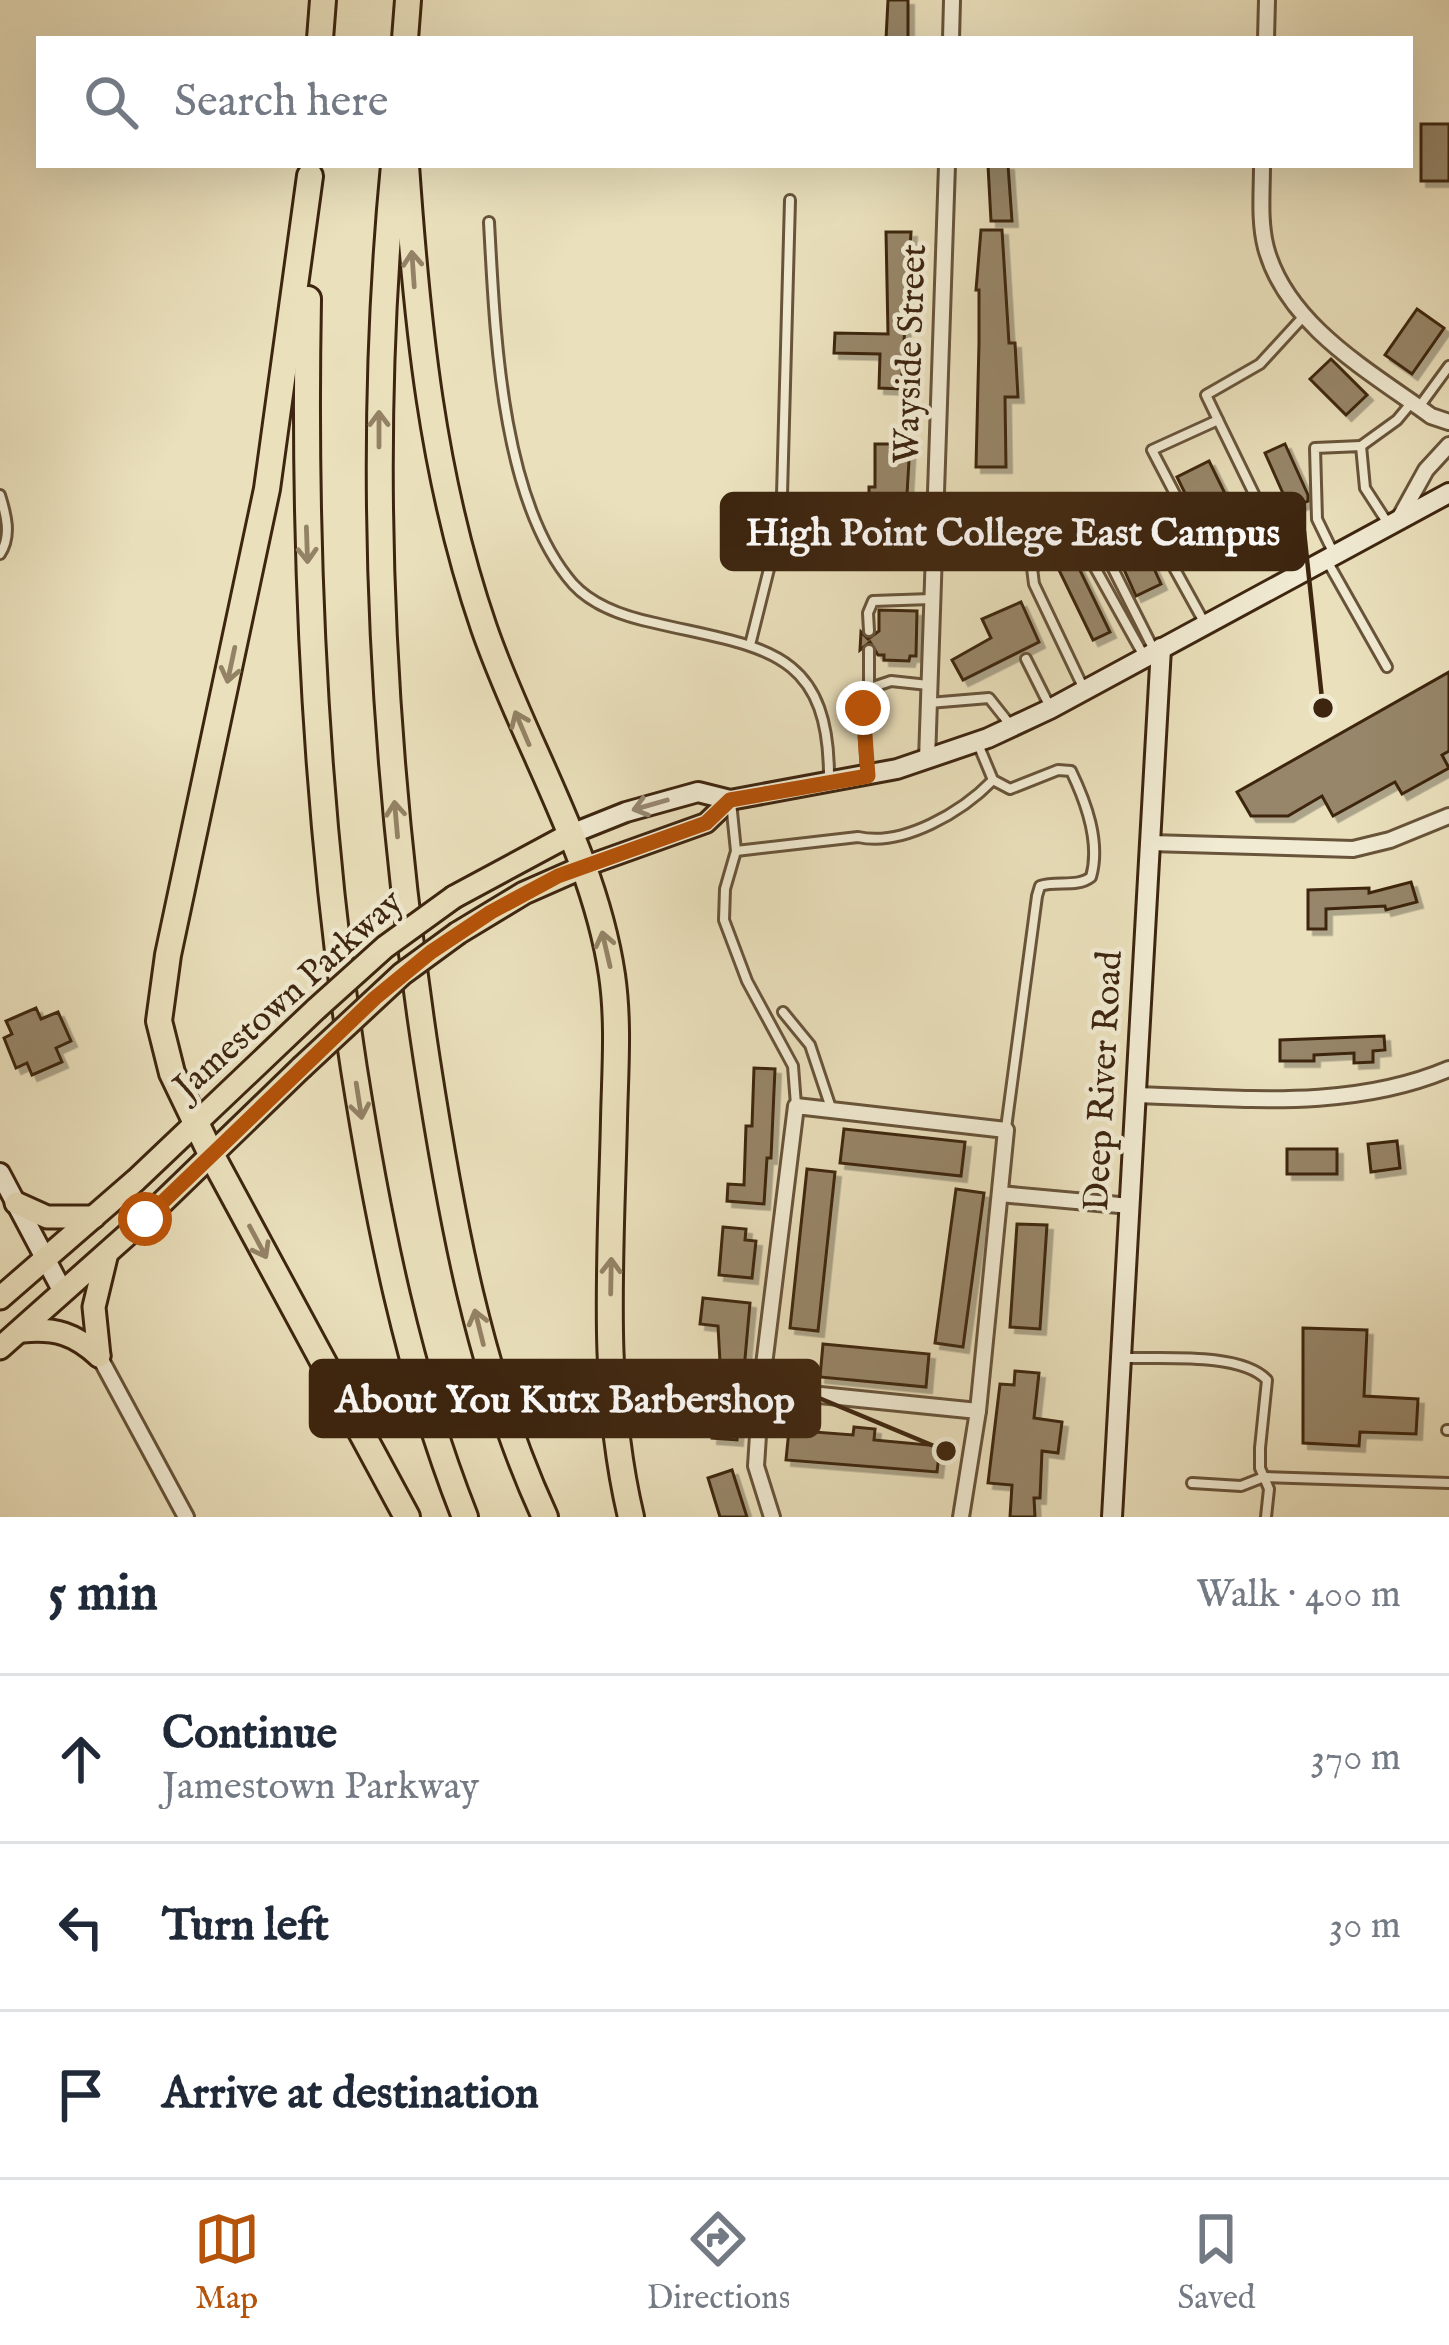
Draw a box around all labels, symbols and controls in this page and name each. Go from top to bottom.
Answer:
search box [36,36,1413,168]
icon: search [78,69,144,135]
text: Search here [174,74,388,131]
street label: Wayside Street [884,243,938,465]
one-way arrow [402,250,425,289]
one-way arrow [368,410,390,449]
callout: High Point College East Campus [722,494,1304,569]
text: High Point College East Campus [746,510,1280,559]
one-way arrow [296,525,319,564]
one-way arrow [219,645,242,683]
route end [836,681,890,735]
one-way arrow [510,710,531,747]
one-way arrow [631,795,669,817]
one-way arrow [384,800,407,839]
street label: Jamestown Parkway [162,880,413,1113]
one-way arrow [594,931,617,969]
street label: Deep River Road [1074,949,1134,1212]
one-way arrow [349,1080,372,1119]
route start [118,1192,172,1246]
one-way arrow [247,1224,270,1259]
one-way arrow [600,1257,622,1296]
one-way arrow [467,1309,489,1347]
callout: About You Kutx Barbershop [311,1361,819,1436]
text: About You Kutx Barbershop [333,1377,795,1426]
text: 5 min [48,1563,158,1628]
text: Walk · 400 m [1196,1571,1401,1620]
text: Continue [162,1706,337,1763]
icon: ahead [48,1726,114,1792]
text: 370 m [1310,1734,1401,1783]
text: Jamestown Parkway [162,1763,479,1812]
icon: left [48,1894,114,1960]
text: Turn left [162,1898,329,1955]
text: 30 m [1329,1902,1401,1951]
icon: arrive [48,2062,114,2128]
text: Arrive at destination [162,2066,539,2123]
tab: Map [194,2206,260,2320]
tab: Directions [647,2206,790,2320]
tab: Saved [1177,2206,1255,2320]

